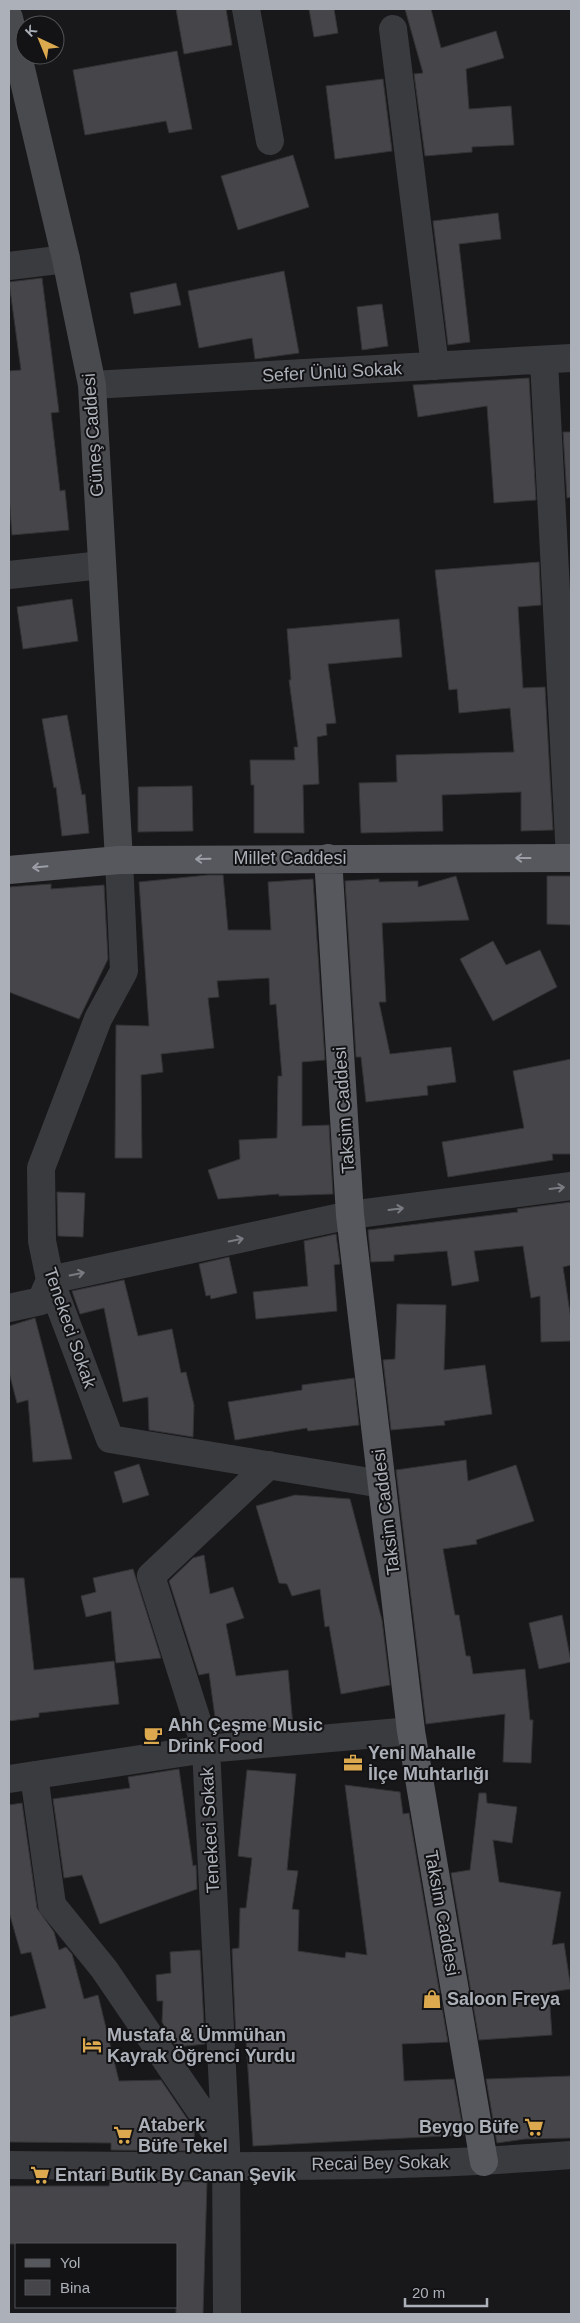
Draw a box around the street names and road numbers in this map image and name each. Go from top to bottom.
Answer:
street label: Sefer Ünlü Sokak [262,358,403,386]
street label: Güneş Caddesi [79,372,107,498]
street label: Millet Caddesi [233,848,347,868]
street label: Taksim Caddesi [330,1046,358,1174]
street label: Tenekeci Sokak [40,1265,100,1392]
street label: Taksim Caddesi [368,1448,404,1576]
street label: Tenekeci Sokak [197,1766,223,1893]
street label: Taksim Caddesi [421,1849,463,1977]
street label: Recai Bey Sokak [311,2152,450,2174]

